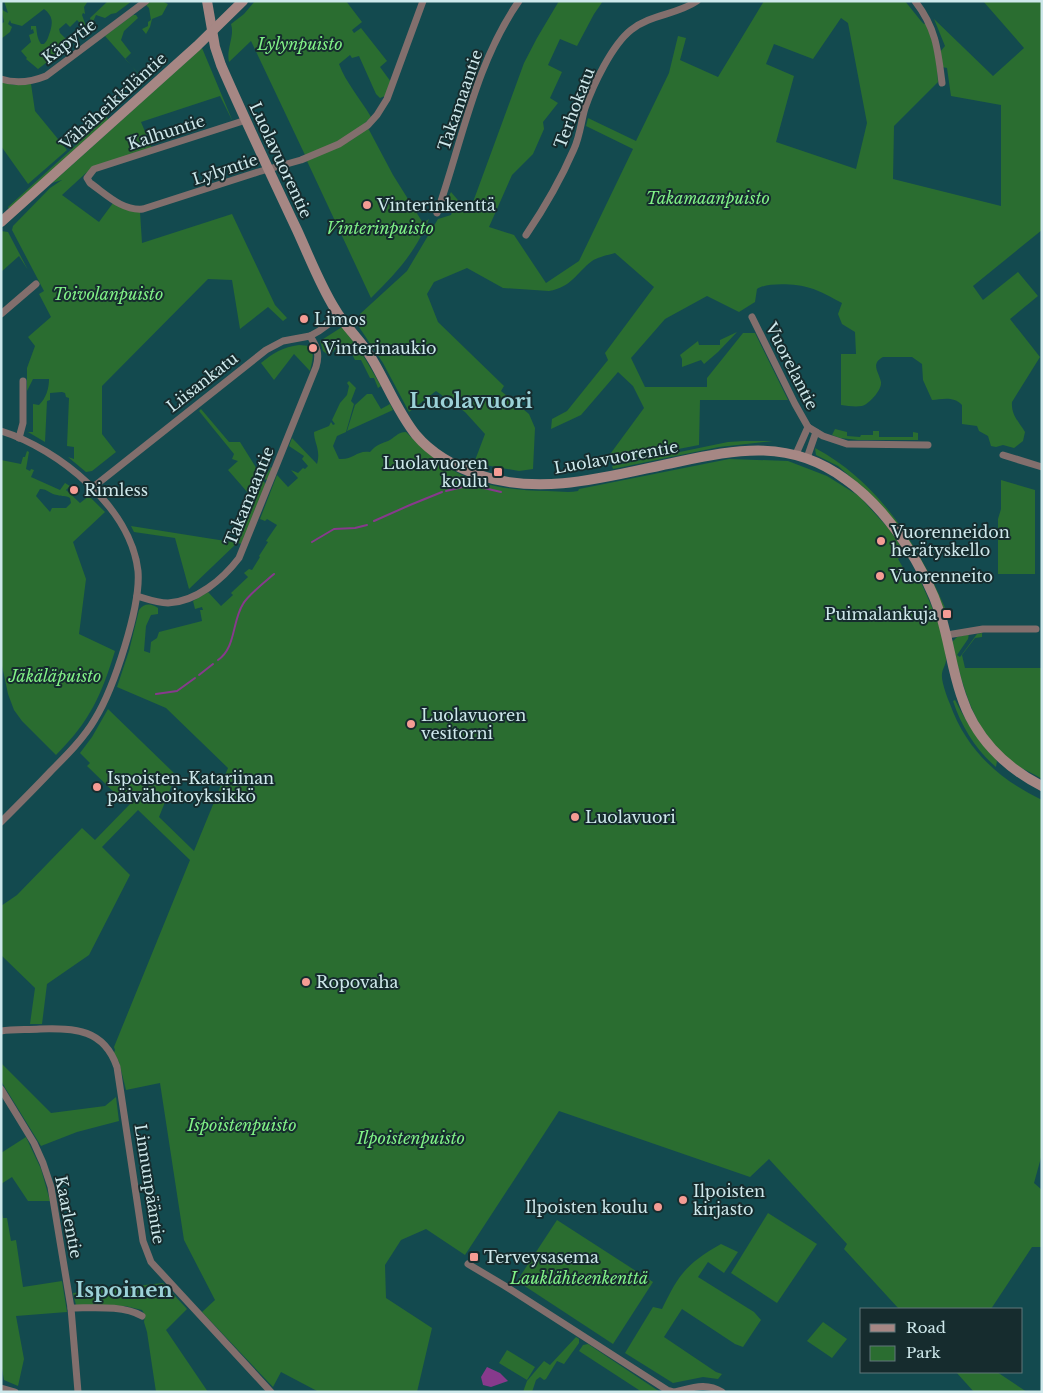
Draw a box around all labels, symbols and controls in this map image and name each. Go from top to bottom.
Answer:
street label: Käpytie [38,14,100,68]
park label: Lylynpuisto [256,34,343,54]
street label: Takamaantie [433,47,487,153]
street label: Vähäheikkiläntie [55,48,170,155]
street label: Terhokatu [549,65,599,151]
street label: Luolavuorentie [245,99,317,221]
street label: Kalhuntie [125,110,207,154]
street label: Lylyntie [190,149,260,189]
park label: Takamaanpuisto [646,188,770,208]
place label: Vinterinkenttä [376,195,496,215]
marker: Vinterinkenttä [361,199,373,211]
park label: Vinterinpuisto [326,218,434,238]
park label: Toivolanpuisto [53,284,163,304]
place label: Limos [314,309,366,329]
marker: Limos [298,313,310,325]
street label: Vuorelantie [761,318,823,413]
place label: Vinterinaukio [322,338,437,358]
marker: Vinterinaukio [307,342,319,354]
street label: Liisankatu [162,348,242,416]
district label: Luolavuori [409,388,533,414]
street label: Luolavuorentie [552,436,680,478]
street label: Takamaantie [220,443,278,549]
place label: Luolavuoren koulu [383,453,488,491]
marker: Luolavuoren koulu [492,466,504,478]
place label: Rimless [84,480,148,500]
marker: Rimless [68,484,80,496]
place label: Vuorenneidon herätyskello [890,522,1010,560]
marker: Vuorenneidon herätyskello [875,535,887,547]
place label: Vuorenneito [889,566,993,586]
marker: Vuorenneito [874,570,886,582]
place label: Puimalankuja [824,604,937,624]
marker: Puimalankuja [941,608,953,620]
park label: Jäkäläpuisto [8,666,101,686]
place label: Luolavuoren vesitorni [421,705,526,743]
marker: Luolavuoren vesitorni [405,718,417,730]
place label: Ispoisten-Katariinan päivähoitoyksikkö [107,768,274,806]
marker: Ispoisten-Katariinan päivähoitoyksikkö [91,781,103,793]
place label: Luolavuori [585,807,676,827]
marker: Luolavuori [569,811,581,823]
place label: Ropovaha [316,972,398,992]
marker: Ropovaha [300,976,312,988]
park label: Ispoistenpuisto [186,1115,297,1135]
street label: Linnunpääntie [131,1123,169,1245]
park label: Ilpoistenpuisto [356,1128,465,1148]
street label: Kaarlentie [51,1174,87,1260]
place label: Ilpoisten kirjasto [693,1181,765,1219]
marker: Ilpoisten kirjasto [677,1194,689,1206]
place label: Ilpoisten koulu [525,1197,648,1217]
marker: Ilpoisten koulu [652,1201,664,1213]
place label: Terveysasema [484,1247,599,1267]
marker: Terveysasema [468,1251,480,1263]
park label: Lauklähteenkenttä [509,1268,648,1288]
district label: Ispoinen [75,1277,173,1303]
legend [860,1308,1023,1373]
text: Road [906,1318,946,1337]
text: Park [906,1343,942,1362]

